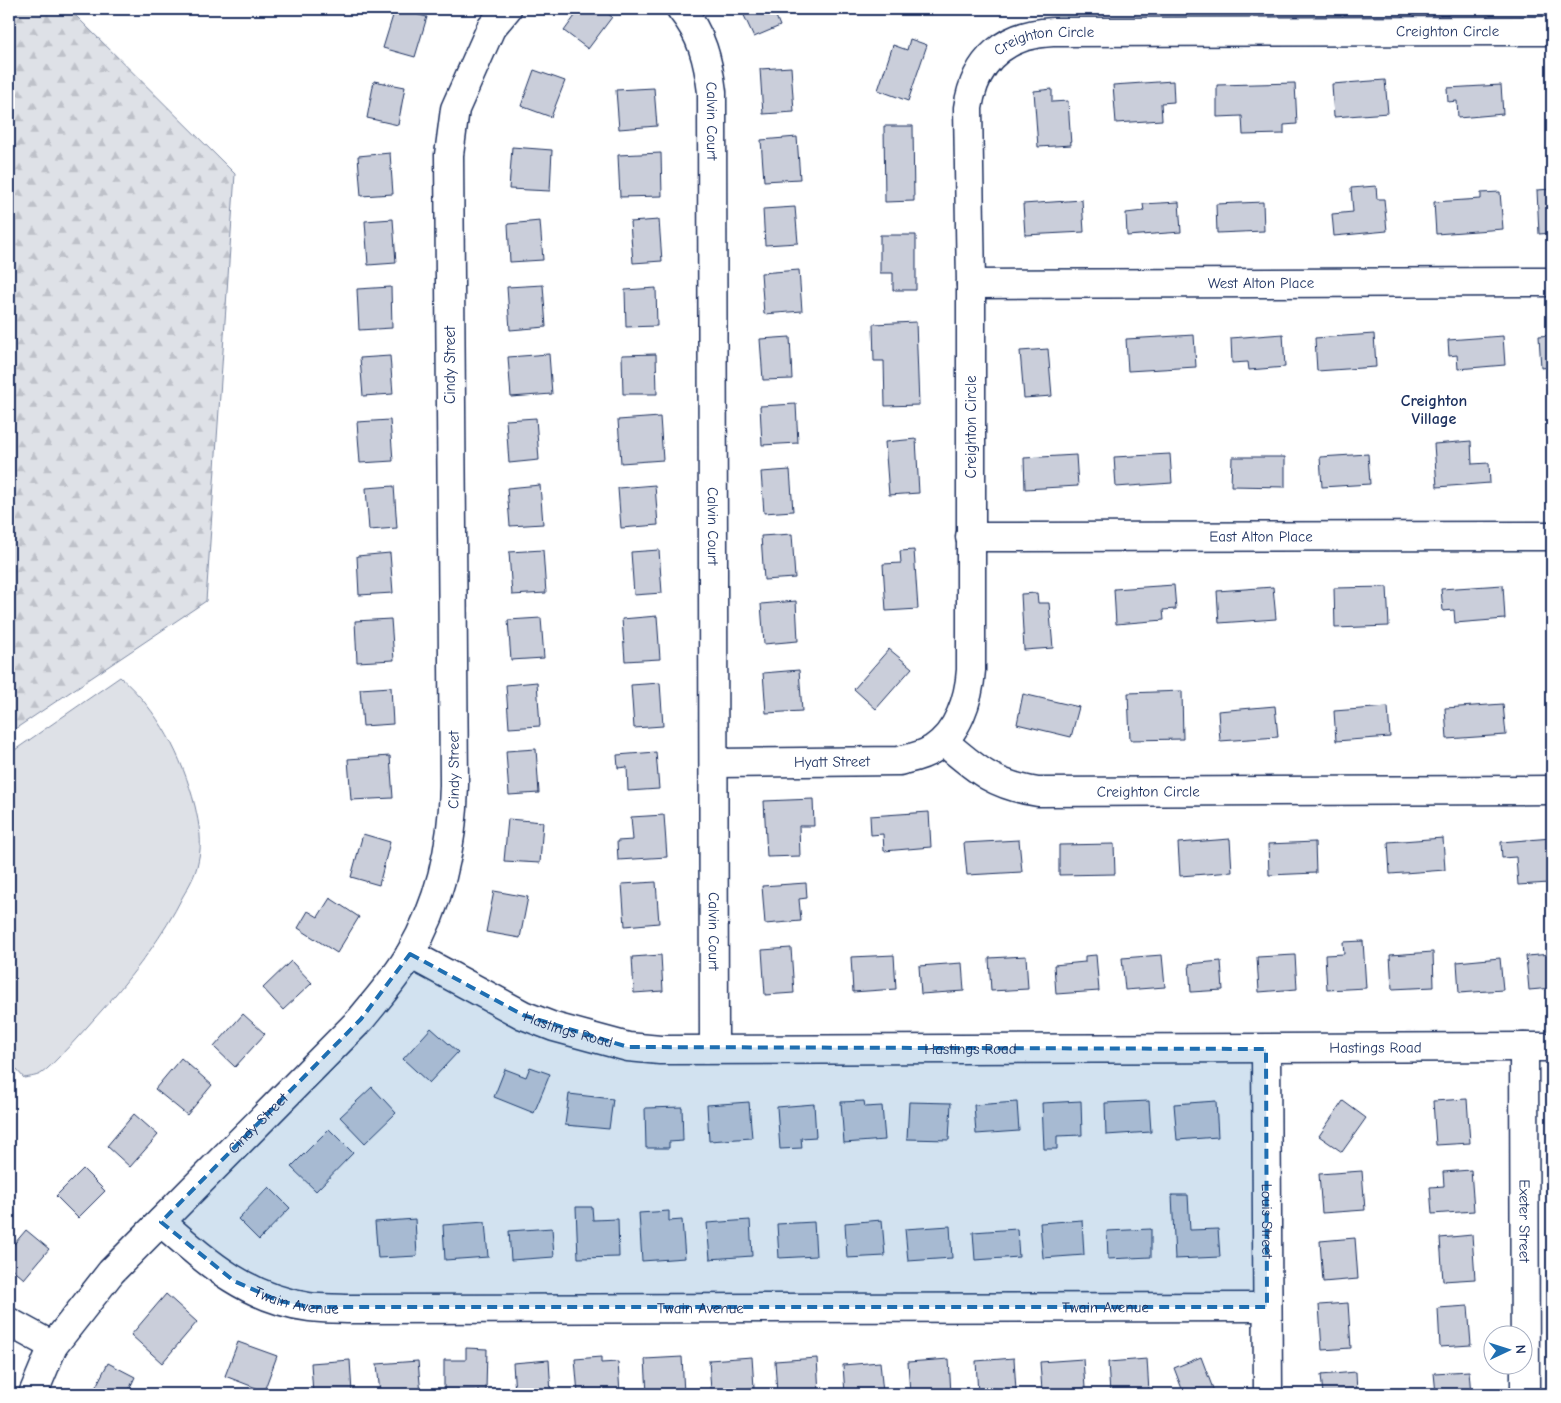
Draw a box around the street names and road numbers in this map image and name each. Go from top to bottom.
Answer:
street label: Creighton Circle [1396,22,1500,40]
street label: Creighton Circle [990,23,1095,59]
street label: Calvin Court [702,81,721,161]
street label: West Alton Place [1208,274,1315,292]
street label: Cindy Street [441,325,459,404]
street label: Creighton Circle [962,375,980,479]
street label: Calvin Court [704,487,722,566]
street label: East Alton Place [1209,527,1313,546]
street label: Cindy Street [444,730,463,809]
street label: Hyatt Street [794,752,871,771]
street label: Creighton Circle [1097,782,1200,801]
street label: Calvin Court [705,892,723,971]
street label: Hastings Road [521,1007,615,1051]
street label: Hastings Road [1329,1038,1422,1057]
street label: Hastings Road [924,1040,1017,1058]
street label: Cindy Street [224,1089,292,1157]
street label: Exeter Street [1515,1179,1534,1263]
street label: Louis Street [1258,1183,1276,1259]
street label: Twain Avenue [251,1283,340,1318]
street label: Twain Avenue [1062,1298,1149,1316]
street label: Twain Avenue [657,1299,744,1317]

